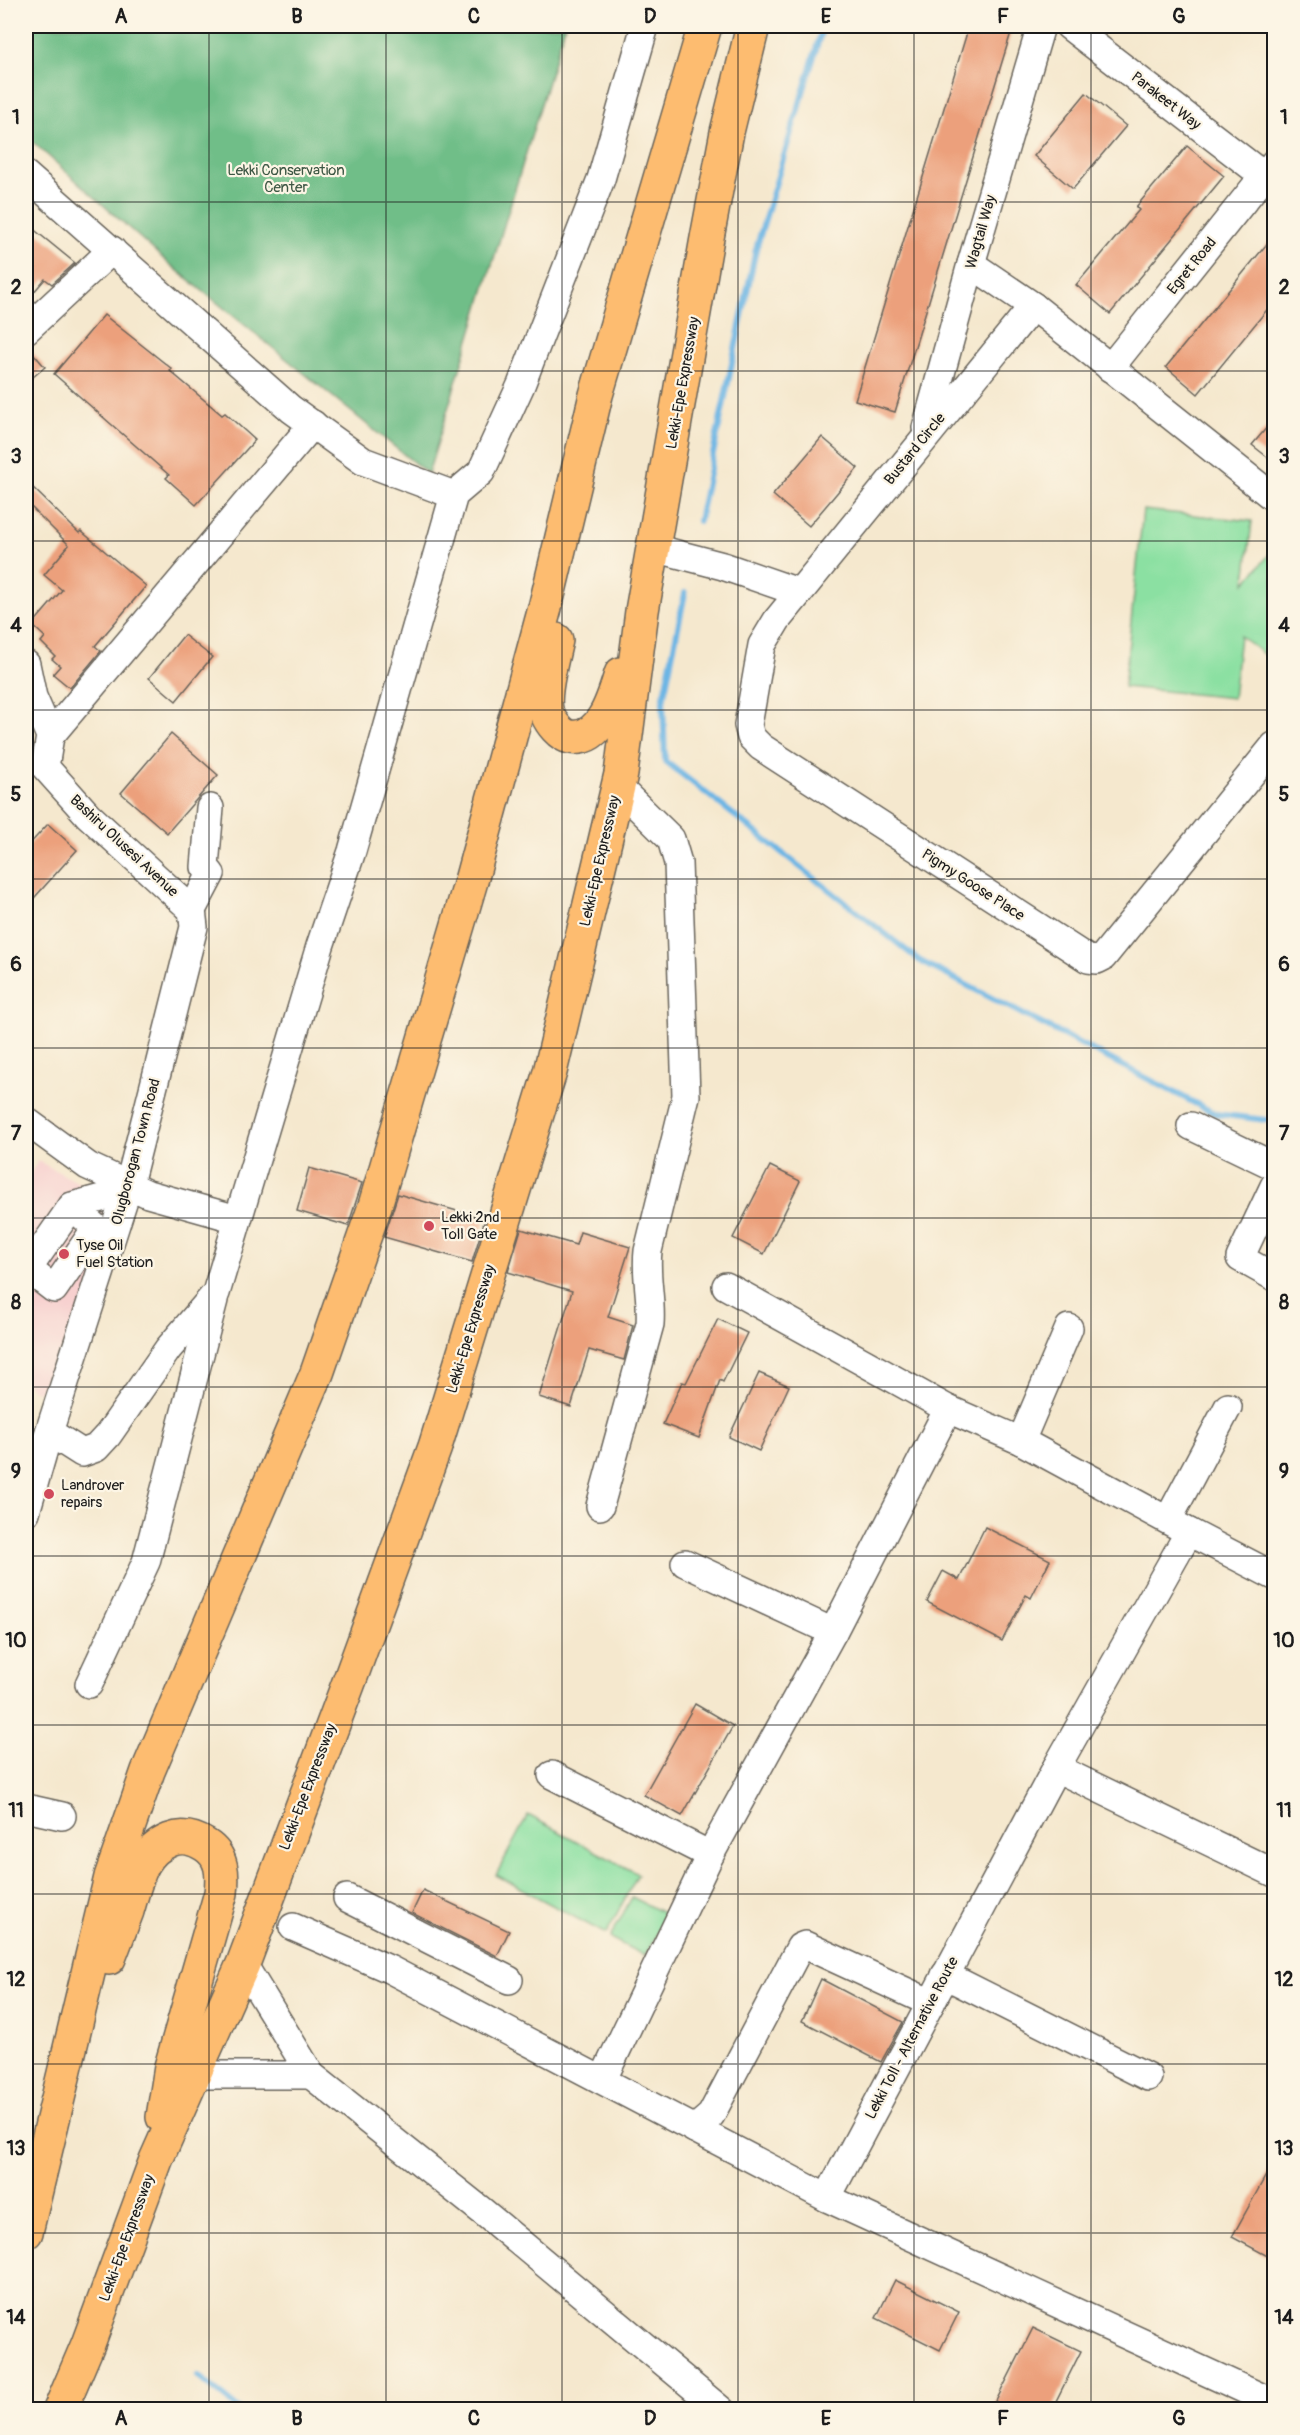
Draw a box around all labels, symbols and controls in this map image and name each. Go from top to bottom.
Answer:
text: A [115,4,128,29]
text: B [291,4,303,29]
text: C [468,4,480,29]
text: D [644,4,657,29]
text: E [821,4,832,29]
text: F [997,4,1009,29]
text: G [1172,4,1186,29]
street label: Parakeet Way [1127,68,1205,135]
text: 1 [12,105,20,130]
text: 1 [1280,105,1288,130]
park label: Lekki Conservation Center [227,161,345,197]
street label: Wagtail Way [961,192,1001,271]
street label: Egret Road [1163,234,1221,298]
text: 2 [10,275,22,300]
text: 2 [1278,275,1290,300]
street label: Lekki-Epe Expressway [662,315,704,451]
street label: Bustard Circle [880,409,950,489]
text: 3 [10,444,22,469]
text: 3 [1278,444,1290,469]
text: 4 [10,613,22,638]
text: 4 [1278,613,1290,638]
text: 5 [11,782,22,807]
text: 5 [1279,782,1290,807]
street label: Bashiru Olusesi Avenue [66,791,183,902]
street label: Lekki-Epe Expressway [576,793,624,928]
street label: Pigmy Goose Place [918,845,1028,926]
text: 6 [10,952,22,977]
text: 6 [1278,952,1290,977]
street label: Olugborogan Town Road [107,1077,165,1227]
text: 7 [11,1121,22,1146]
text: 7 [1279,1121,1290,1146]
place label: Lekki 2nd Toll Gate [441,1208,500,1244]
marker: Lekki 2nd Toll Gate [422,1219,436,1233]
place label: Tyse Oil Fuel Station [76,1236,153,1272]
marker: Tyse Oil Fuel Station [57,1247,71,1261]
street label: Lekki-Epe Expressway [442,1262,500,1396]
text: 8 [11,1290,21,1315]
text: 8 [1279,1290,1289,1315]
text: 9 [11,1459,21,1484]
text: 9 [1279,1459,1289,1484]
place label: Landrover repairs [61,1476,125,1512]
marker: Landrover repairs [42,1487,56,1501]
text: 10 [5,1628,27,1653]
text: 10 [1273,1628,1295,1653]
street label: Lekki-Epe Expressway [275,1721,341,1853]
text: 11 [8,1798,24,1823]
text: 11 [1276,1798,1292,1823]
street label: Lekki Toll - Alternative Route [861,1953,963,2123]
text: 12 [7,1967,26,1992]
text: 12 [1275,1967,1294,1992]
text: 13 [7,2136,25,2161]
text: 13 [1275,2136,1293,2161]
street label: Lekki-Epe Expressway [95,2171,159,2304]
text: 14 [6,2305,26,2330]
text: 14 [1274,2305,1294,2330]
text: A [115,2406,128,2431]
text: B [291,2406,303,2431]
text: C [468,2406,480,2431]
text: D [644,2406,657,2431]
text: E [821,2406,832,2431]
text: F [997,2406,1009,2431]
text: G [1172,2406,1186,2431]

